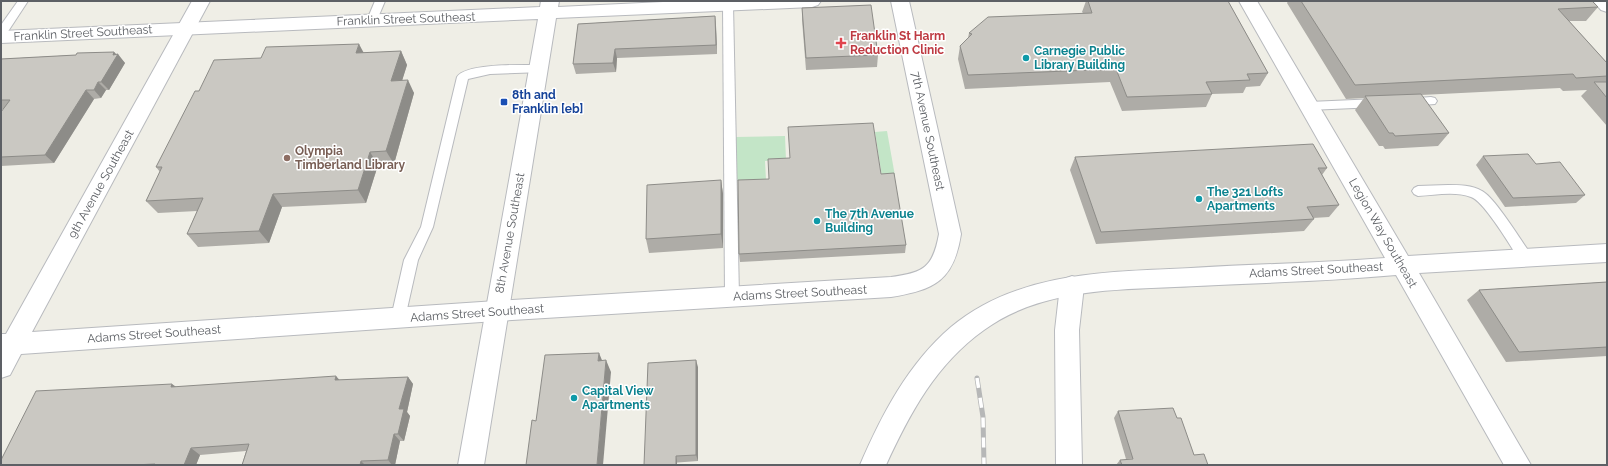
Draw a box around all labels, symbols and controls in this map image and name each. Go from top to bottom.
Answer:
street label: Franklin Street Southeast [336,10,476,28]
street label: Franklin Street Southeast [13,22,153,44]
place label: Franklin St Harm Reduction Clinic [850,29,945,57]
marker: Franklin St Harm Reduction Clinic [835,37,847,49]
place label: Carnegie Public Library Building [1034,44,1125,72]
marker: Carnegie Public Library Building [1021,53,1031,63]
street label: 7th Avenue Southeast [909,70,947,192]
place label: 8th and Franklin [eb] [512,88,583,116]
marker: 8th and Franklin [eb] [499,97,509,107]
street label: 9th Avenue Southeast [65,127,137,241]
place label: Olympia Timberland Library [295,144,405,172]
marker: Olympia Timberland Library [282,153,292,163]
street label: 8th Avenue Southeast [493,172,527,294]
street label: Legion Way Southeast [1346,176,1420,290]
place label: The 321 Lofts Apartments [1207,185,1283,213]
marker: The 321 Lofts Apartments [1194,194,1204,204]
place label: The 7th Avenue Building [825,207,914,235]
marker: The 7th Avenue Building [812,216,822,226]
street label: Adams Street Southeast [1249,259,1383,281]
street label: Adams Street Southeast [733,282,867,304]
street label: Adams Street Southeast [410,301,544,325]
street label: Adams Street Southeast [87,322,221,346]
place label: Capital View Apartments [582,384,654,412]
marker: Capital View Apartments [569,393,579,403]

